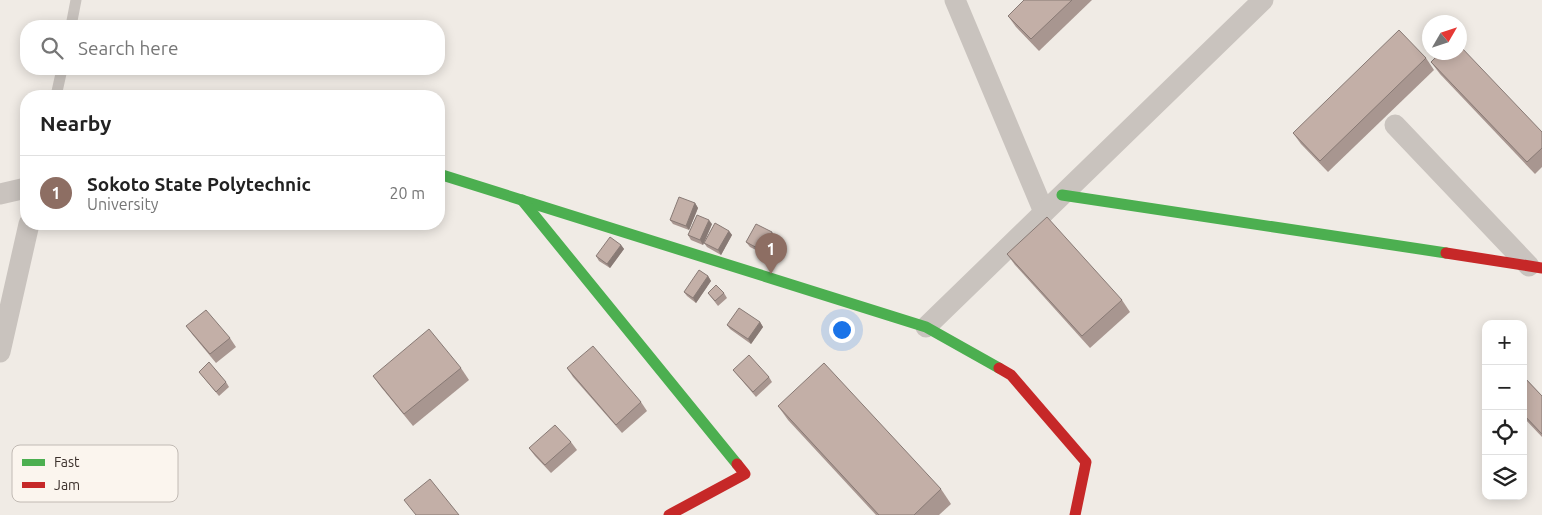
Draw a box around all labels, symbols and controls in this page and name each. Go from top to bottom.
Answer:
north arrow [1422,15,1467,60]
search box [20,20,445,75]
icon: search [38,34,66,62]
text: Search here [78,37,178,59]
text: Nearby [40,111,111,135]
text: Sokoto State Polytechnic [87,173,311,195]
text: 1 [51,184,61,202]
text: 20 m [389,184,425,202]
text: University [87,195,158,213]
pin: 1 [755,233,787,274]
your location [829,317,855,343]
map controls [1482,320,1527,500]
button: + [1482,320,1527,365]
button: − [1482,365,1527,410]
button: locate [1482,410,1527,455]
legend [12,445,178,502]
text: Fast [54,454,80,470]
button: layers [1482,455,1527,500]
text: Jam [54,477,80,493]

